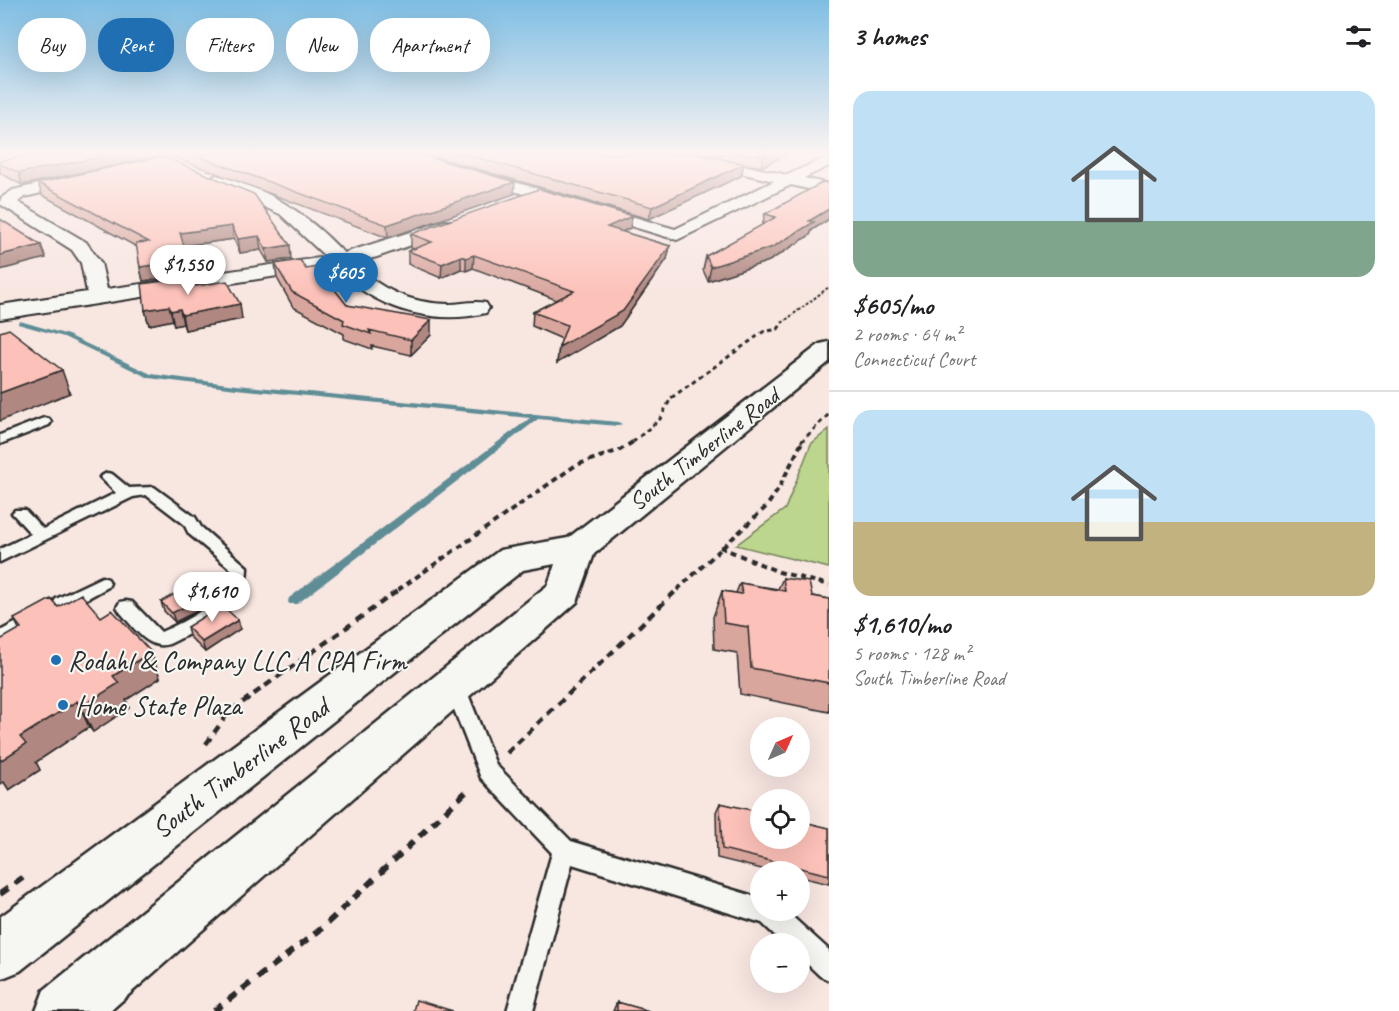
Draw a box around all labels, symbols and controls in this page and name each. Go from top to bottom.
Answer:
chip: Buy [18,18,86,72]
chip: Rent [98,18,174,72]
chip: Filters [186,18,274,72]
chip: New [286,18,358,72]
chip: Apartment [370,18,490,72]
text: 3 homes [853,20,926,53]
icon: filters [1342,20,1375,53]
icon: home [1060,130,1168,238]
pin: $1,550 [139,245,237,296]
text: $1,550 [164,252,212,277]
pin: $605 [310,253,382,304]
text: $605 [328,260,364,285]
text: $605/mo [853,289,933,322]
text: 2 rooms · 64 m² [853,322,961,347]
text: Connecticut Court [853,347,975,372]
street label: South Timberline Road [623,379,788,517]
icon: home [1060,449,1168,557]
pin: $1,610 [163,572,261,623]
text: $1,610 [187,579,237,604]
text: $1,610/mo [853,608,951,641]
text: 5 rooms · 128 m² [853,641,970,666]
place label: Rodahl & Company LLC A CPA Firm [68,643,408,678]
marker: Rodahl & Company LLC A CPA Firm [49,653,63,667]
text: South Timberline Road [853,666,1005,691]
place label: Home State Plaza [75,688,244,723]
street label: South Timberline Road [145,688,339,846]
marker: Home State Plaza [56,698,70,712]
north arrow [750,717,810,777]
map controls [750,717,810,993]
button: locate [750,789,810,849]
button: + [750,861,810,921]
button: − [750,933,810,993]

